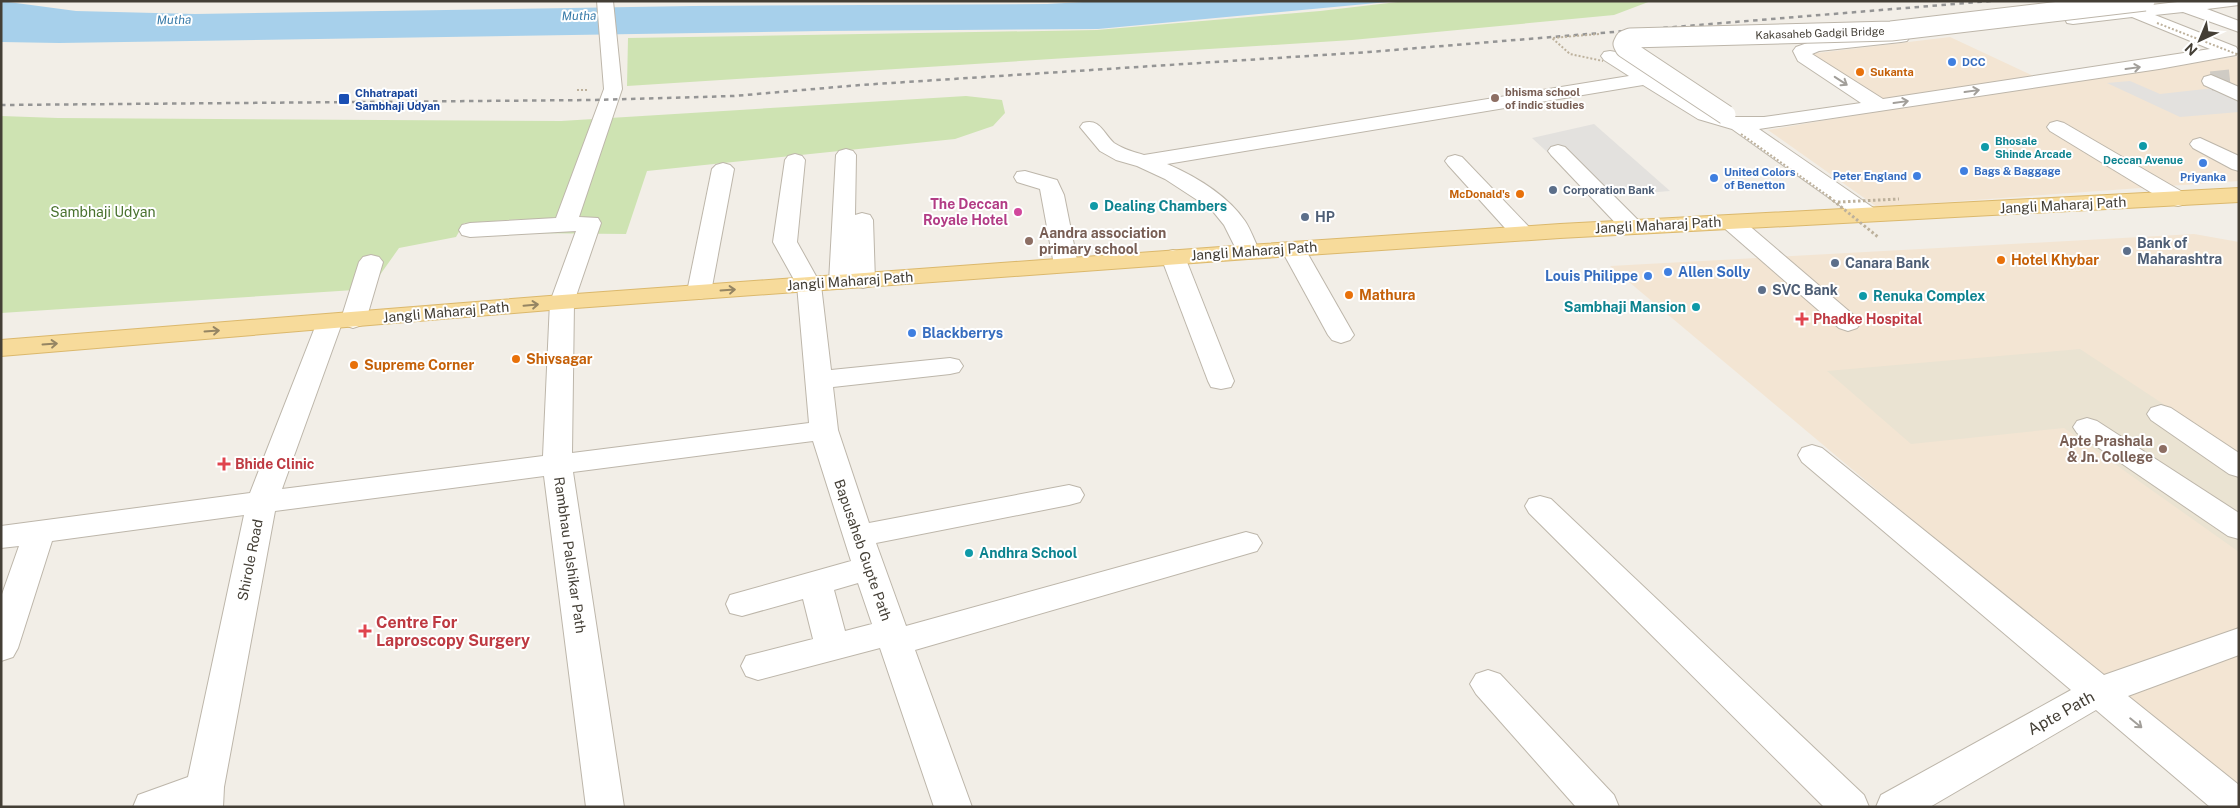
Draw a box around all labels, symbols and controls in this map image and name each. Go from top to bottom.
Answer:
water label: Mutha [562,9,596,23]
water label: Mutha [157,13,191,27]
north arrow [2175,15,2225,65]
street label: Kakasaheb Gadgil Bridge [1755,25,1885,41]
text: N [2181,40,2200,59]
marker: DCC [1946,56,1958,68]
place label: DCC [1962,56,1986,68]
one-way arrow [2124,63,2140,73]
marker: Sukanta [1854,66,1866,78]
place label: Sukanta [1870,66,1914,78]
one-way arrow [1834,76,1848,86]
place label: bhisma school of indic studies [1505,86,1584,111]
one-way arrow [1964,86,1980,96]
place label: Chhatrapati Sambhaji Udyan [355,87,440,112]
marker: Chhatrapati Sambhaji Udyan [337,92,351,106]
marker: bhisma school of indic studies [1489,92,1501,104]
one-way arrow [1893,97,1909,107]
place label: Bhosale Shinde Arcade [1995,135,2072,160]
marker: Deccan Avenue [2137,140,2149,152]
marker: Bhosale Shinde Arcade [1979,141,1991,153]
place label: Deccan Avenue [2103,154,2183,166]
marker: Priyanka [2197,157,2209,169]
marker: Bags & Baggage [1958,165,1970,177]
place label: Bags & Baggage [1974,165,2061,177]
place label: United Colors of Benetton [1724,166,1796,191]
place label: Peter England [1833,170,1907,182]
marker: Peter England [1911,170,1923,182]
place label: Priyanka [2180,171,2226,183]
marker: United Colors of Benetton [1708,172,1720,184]
marker: Corporation Bank [1547,184,1559,196]
place label: Corporation Bank [1563,184,1655,196]
place label: McDonald's [1449,188,1510,200]
marker: McDonald's [1514,188,1526,200]
street label: Jangli Maharaj Path [1999,194,2127,216]
place label: The Deccan Royale Hotel [923,196,1008,228]
place label: Dealing Chambers [1104,198,1227,214]
marker: Dealing Chambers [1088,200,1100,212]
park label: Sambhaji Udyan [50,204,156,220]
marker: The Deccan Royale Hotel [1012,206,1024,218]
place label: HP [1315,209,1335,225]
marker: HP [1299,211,1311,223]
street label: Jangli Maharaj Path [1594,214,1722,236]
place label: Aandra association primary school [1039,225,1166,257]
marker: Aandra association primary school [1023,235,1035,247]
place label: Bank of Maharashtra [2137,235,2222,267]
street label: Jangli Maharaj Path [1190,239,1318,263]
marker: Bank of Maharashtra [2121,245,2133,257]
place label: Hotel Khybar [2011,252,2099,268]
marker: Hotel Khybar [1995,254,2007,266]
place label: Canara Bank [1845,255,1930,271]
marker: Canara Bank [1829,257,1841,269]
place label: Allen Solly [1678,264,1751,280]
marker: Allen Solly [1662,266,1674,278]
place label: Louis Philippe [1545,268,1638,284]
street label: Jangli Maharaj Path [786,269,914,293]
marker: Louis Philippe [1642,270,1654,282]
place label: SVC Bank [1772,282,1838,298]
marker: SVC Bank [1756,284,1768,296]
one-way arrow [719,286,735,295]
place label: Mathura [1359,287,1416,303]
place label: Renuka Complex [1873,288,1985,304]
marker: Mathura [1343,289,1355,301]
marker: Renuka Complex [1857,290,1869,302]
street label: Jangli Maharaj Path [382,299,510,325]
place label: Sambhaji Mansion [1564,299,1686,315]
one-way arrow [522,300,538,309]
marker: Sambhaji Mansion [1690,301,1702,313]
place label: Phadke Hospital [1813,311,1923,327]
marker: Phadke Hospital [1795,312,1809,326]
place label: Blackberrys [922,325,1003,341]
one-way arrow [204,327,220,336]
marker: Blackberrys [906,327,918,339]
one-way arrow [42,339,58,349]
place label: Shivsagar [526,351,593,367]
marker: Shivsagar [510,353,522,365]
place label: Supreme Corner [364,357,474,373]
marker: Supreme Corner [348,359,360,371]
place label: Apte Prashala & Jn. College [2059,433,2153,465]
marker: Apte Prashala & Jn. College [2157,443,2169,455]
place label: Bhide Clinic [235,456,315,472]
marker: Bhide Clinic [217,457,231,471]
street label: Rambhau Palshikar Path [551,476,589,634]
street label: Bapusaheb Gupte Path [831,477,895,623]
street label: Shirole Road [234,518,266,602]
place label: Andhra School [979,545,1078,561]
marker: Andhra School [963,547,975,559]
place label: Centre For Laproscopy Surgery [376,613,530,650]
marker: Centre For Laproscopy Surgery [358,624,372,638]
street label: Apte Path [2024,687,2098,739]
one-way arrow [2129,717,2142,728]

